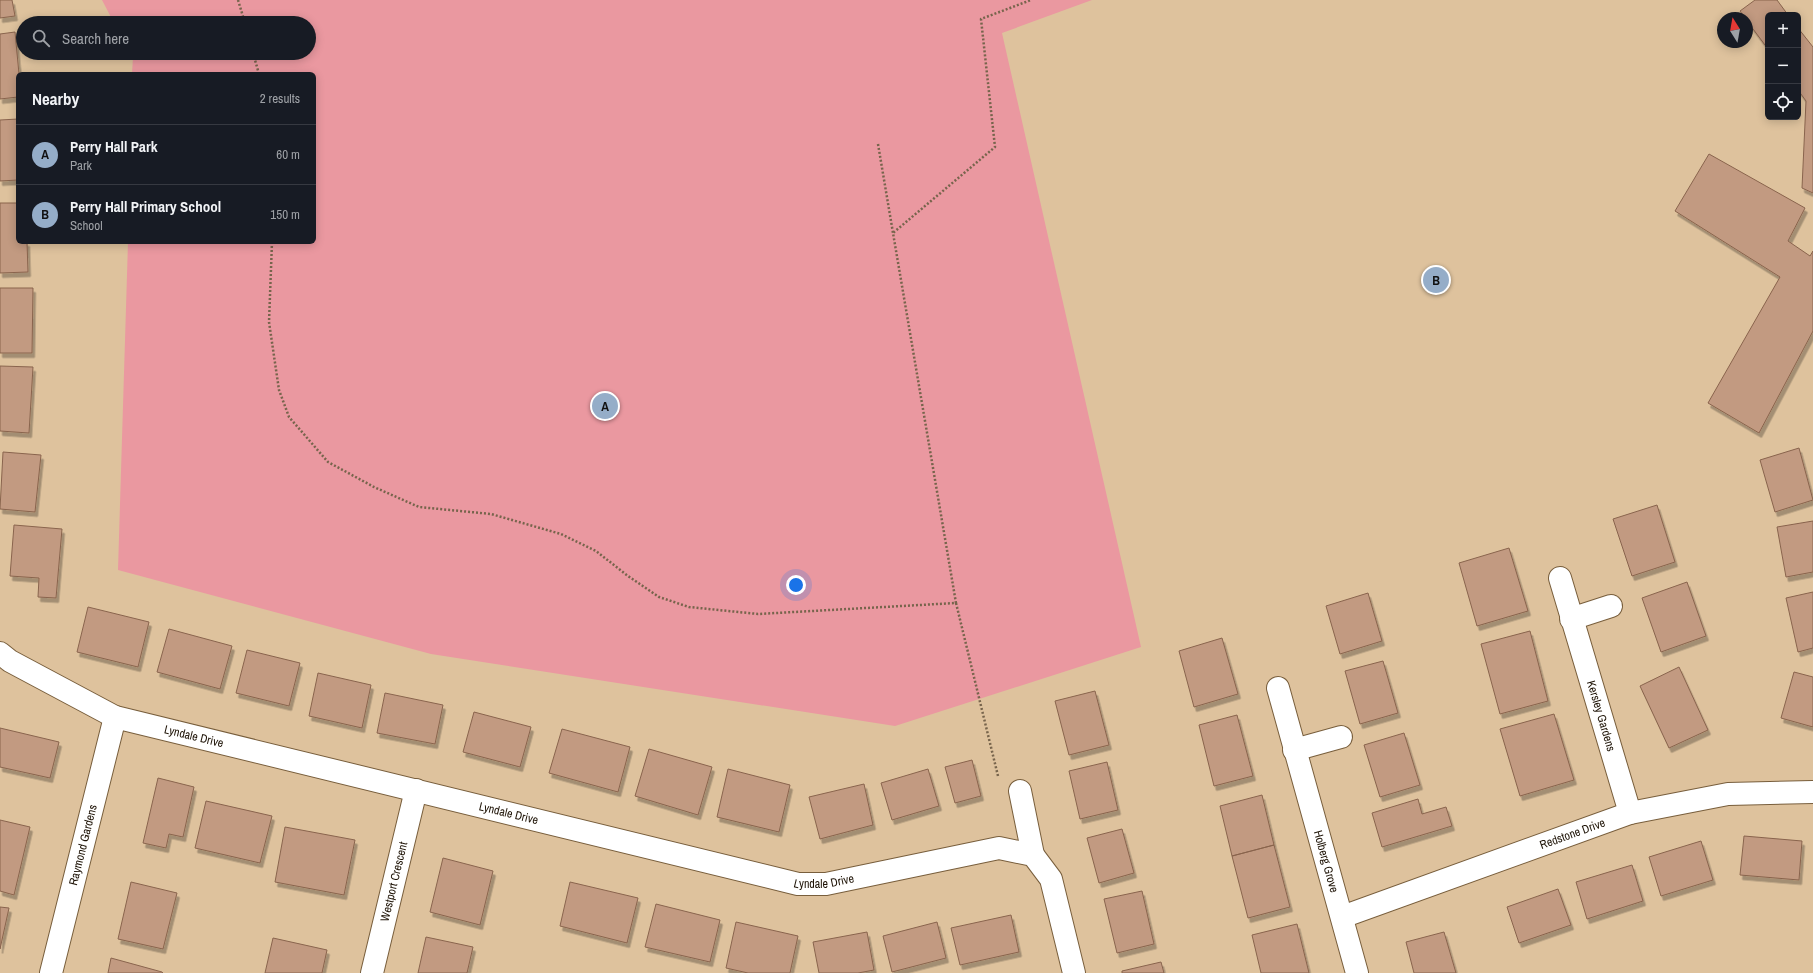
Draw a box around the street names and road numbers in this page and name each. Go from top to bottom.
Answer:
street label: Kersley Gardens [1583,679,1619,754]
street label: Lyndale Drive [163,721,225,751]
street label: Lyndale Drive [477,798,540,828]
street label: Raymond Gardens [65,803,101,887]
street label: Redstone Drive [1538,815,1607,853]
street label: Holberg Grove [1310,828,1342,894]
street label: Westport Crescent [377,840,411,923]
street label: Lyndale Drive [792,870,855,892]

